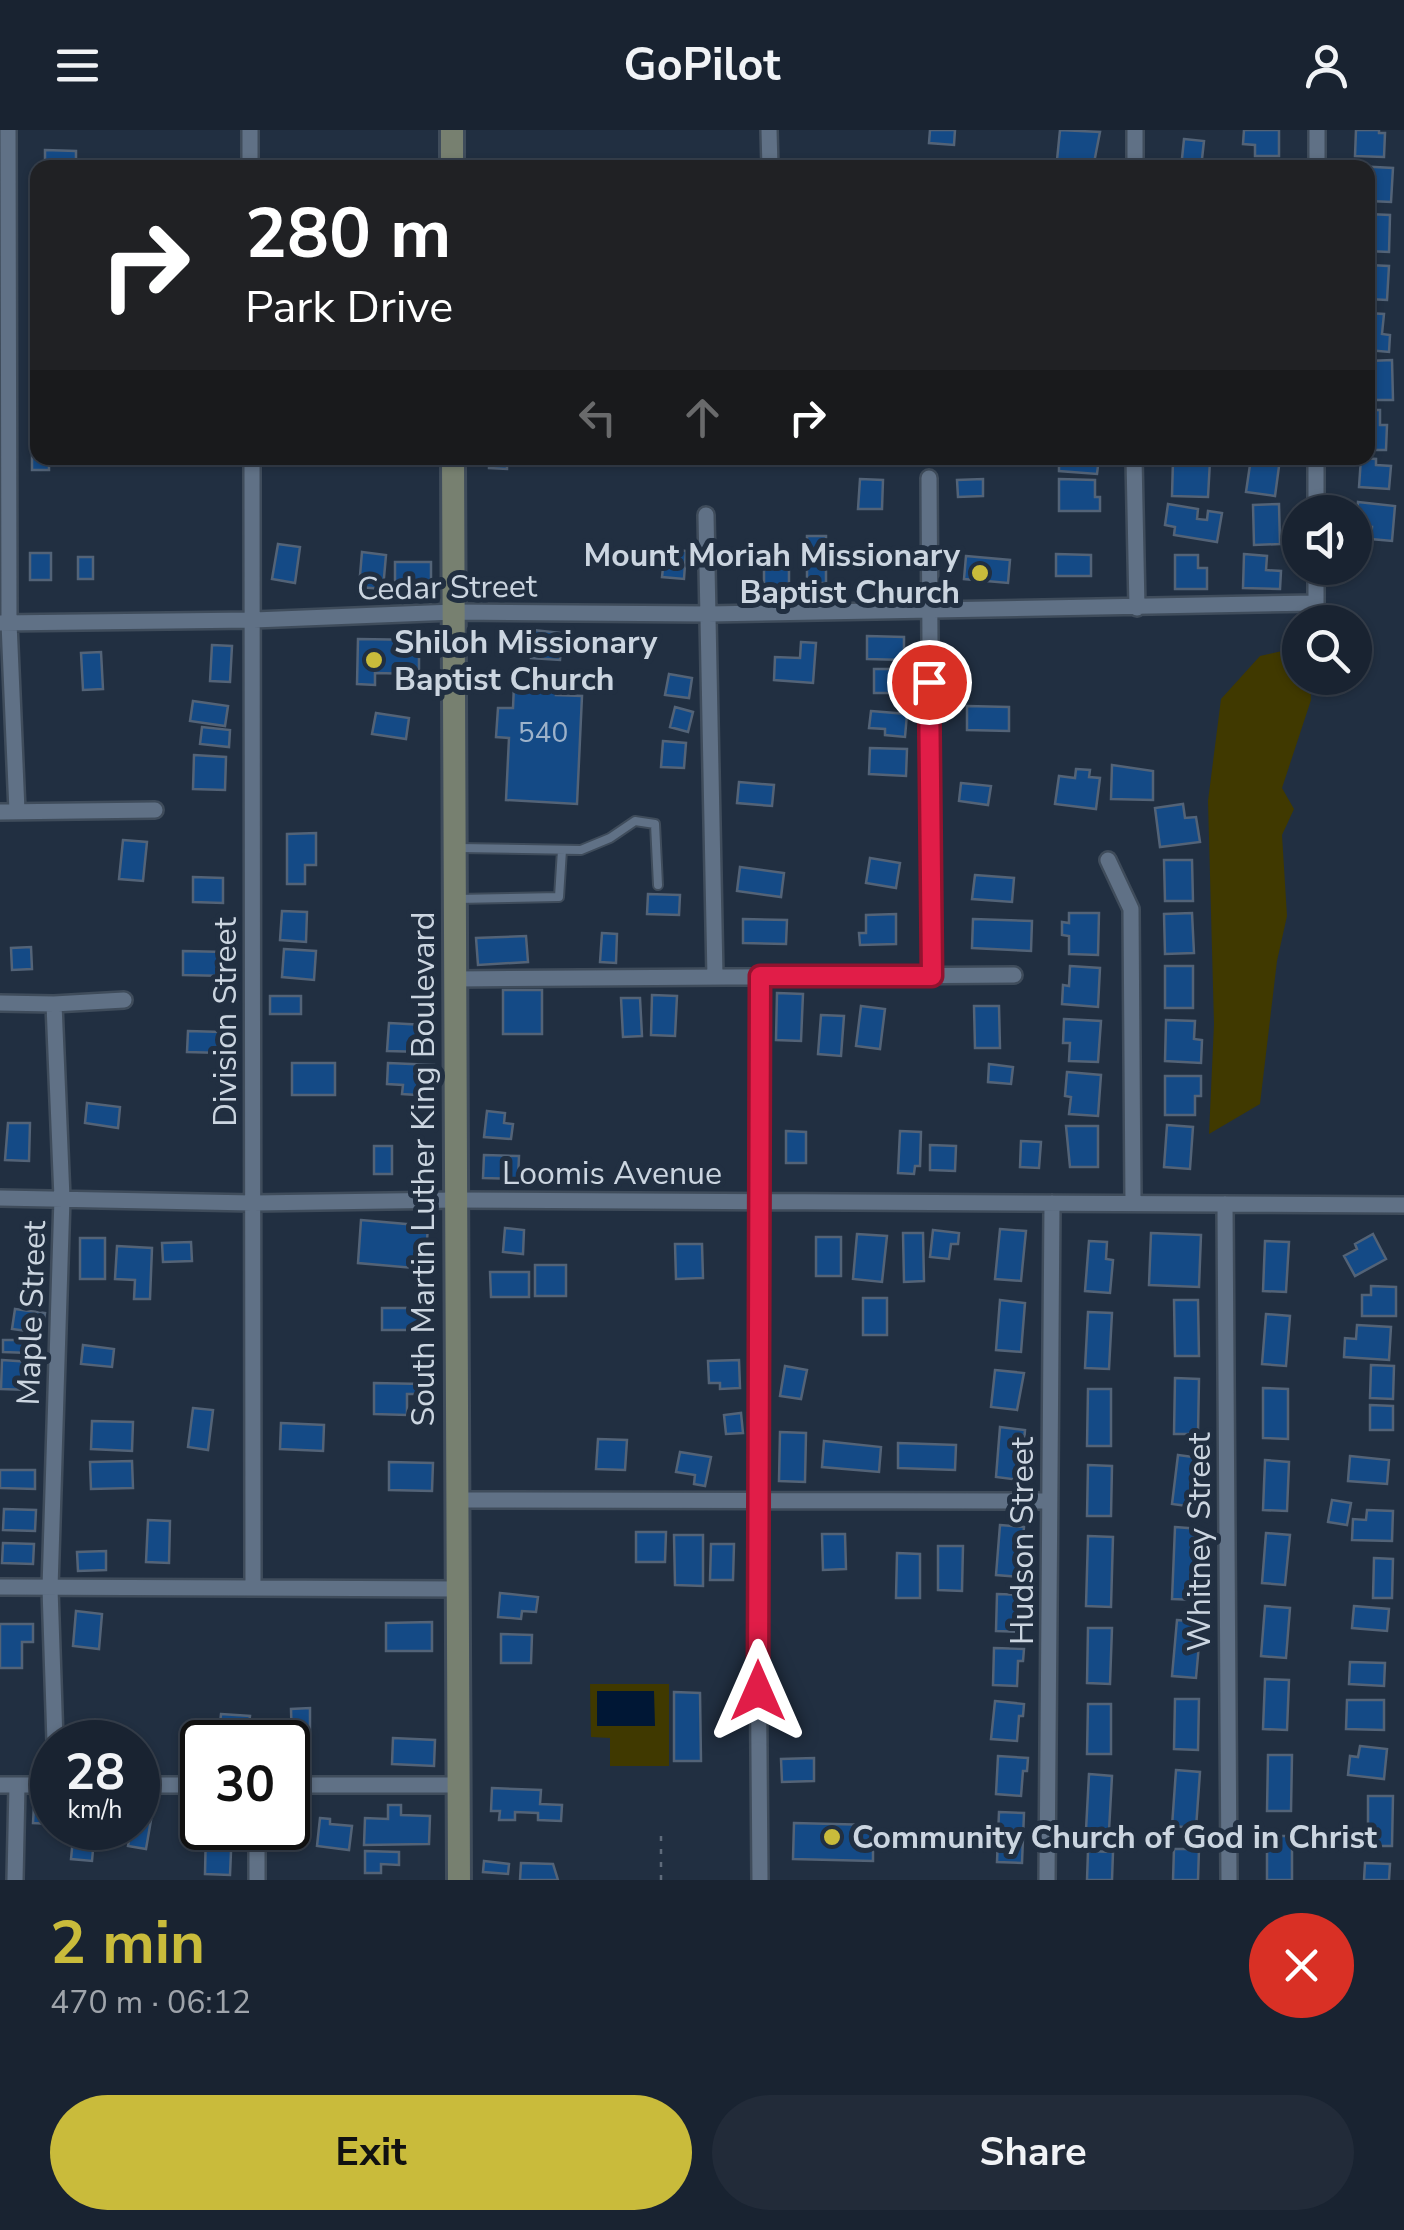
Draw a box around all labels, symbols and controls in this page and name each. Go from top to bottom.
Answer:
text: GoPilot [624,35,780,96]
icon: menu [50,38,105,93]
icon: person [1299,38,1354,93]
text: 280 m [245,186,451,282]
icon: right [80,200,210,330]
text: Park Drive [245,277,453,338]
icon: left [570,390,625,445]
icon: ahead [675,390,730,445]
icon: right [780,390,835,445]
map controls [1282,495,1372,695]
button: sound [1282,495,1372,585]
place label: Mount Moriah Missionary Baptist Church [584,534,961,614]
marker: Mount Moriah Missionary Baptist Church [969,562,991,584]
street label: Cedar Street [357,564,538,611]
button: search [1282,605,1372,695]
place label: Shiloh Missionary Baptist Church [394,621,658,701]
pin [887,640,972,725]
marker: Shiloh Missionary Baptist Church [363,649,385,671]
icon: arrive [902,655,957,710]
house number: 540 [518,714,568,752]
street label: South Martin Luther King Boulevard [402,912,445,1426]
street label: Division Street [204,917,247,1127]
street label: Loomis Avenue [502,1152,722,1195]
street label: Maple Street [7,1219,56,1406]
street label: Whitney Street [1178,1432,1221,1652]
street label: Hudson Street [1001,1436,1044,1645]
position arrow [706,1639,810,1743]
speed limit sign: 30 [180,1720,310,1850]
text: 28 [65,1738,125,1807]
text: km/h [67,1793,123,1827]
place label: Community Church of God in Christ [852,1816,1378,1859]
marker: Community Church of God in Christ [821,1826,843,1848]
text: 2 min [50,1902,205,1984]
button: close [1249,1913,1354,2018]
text: 470 m · 06:12 [50,1981,251,2024]
button: Exit [50,2095,692,2210]
button: Share [712,2095,1354,2210]

